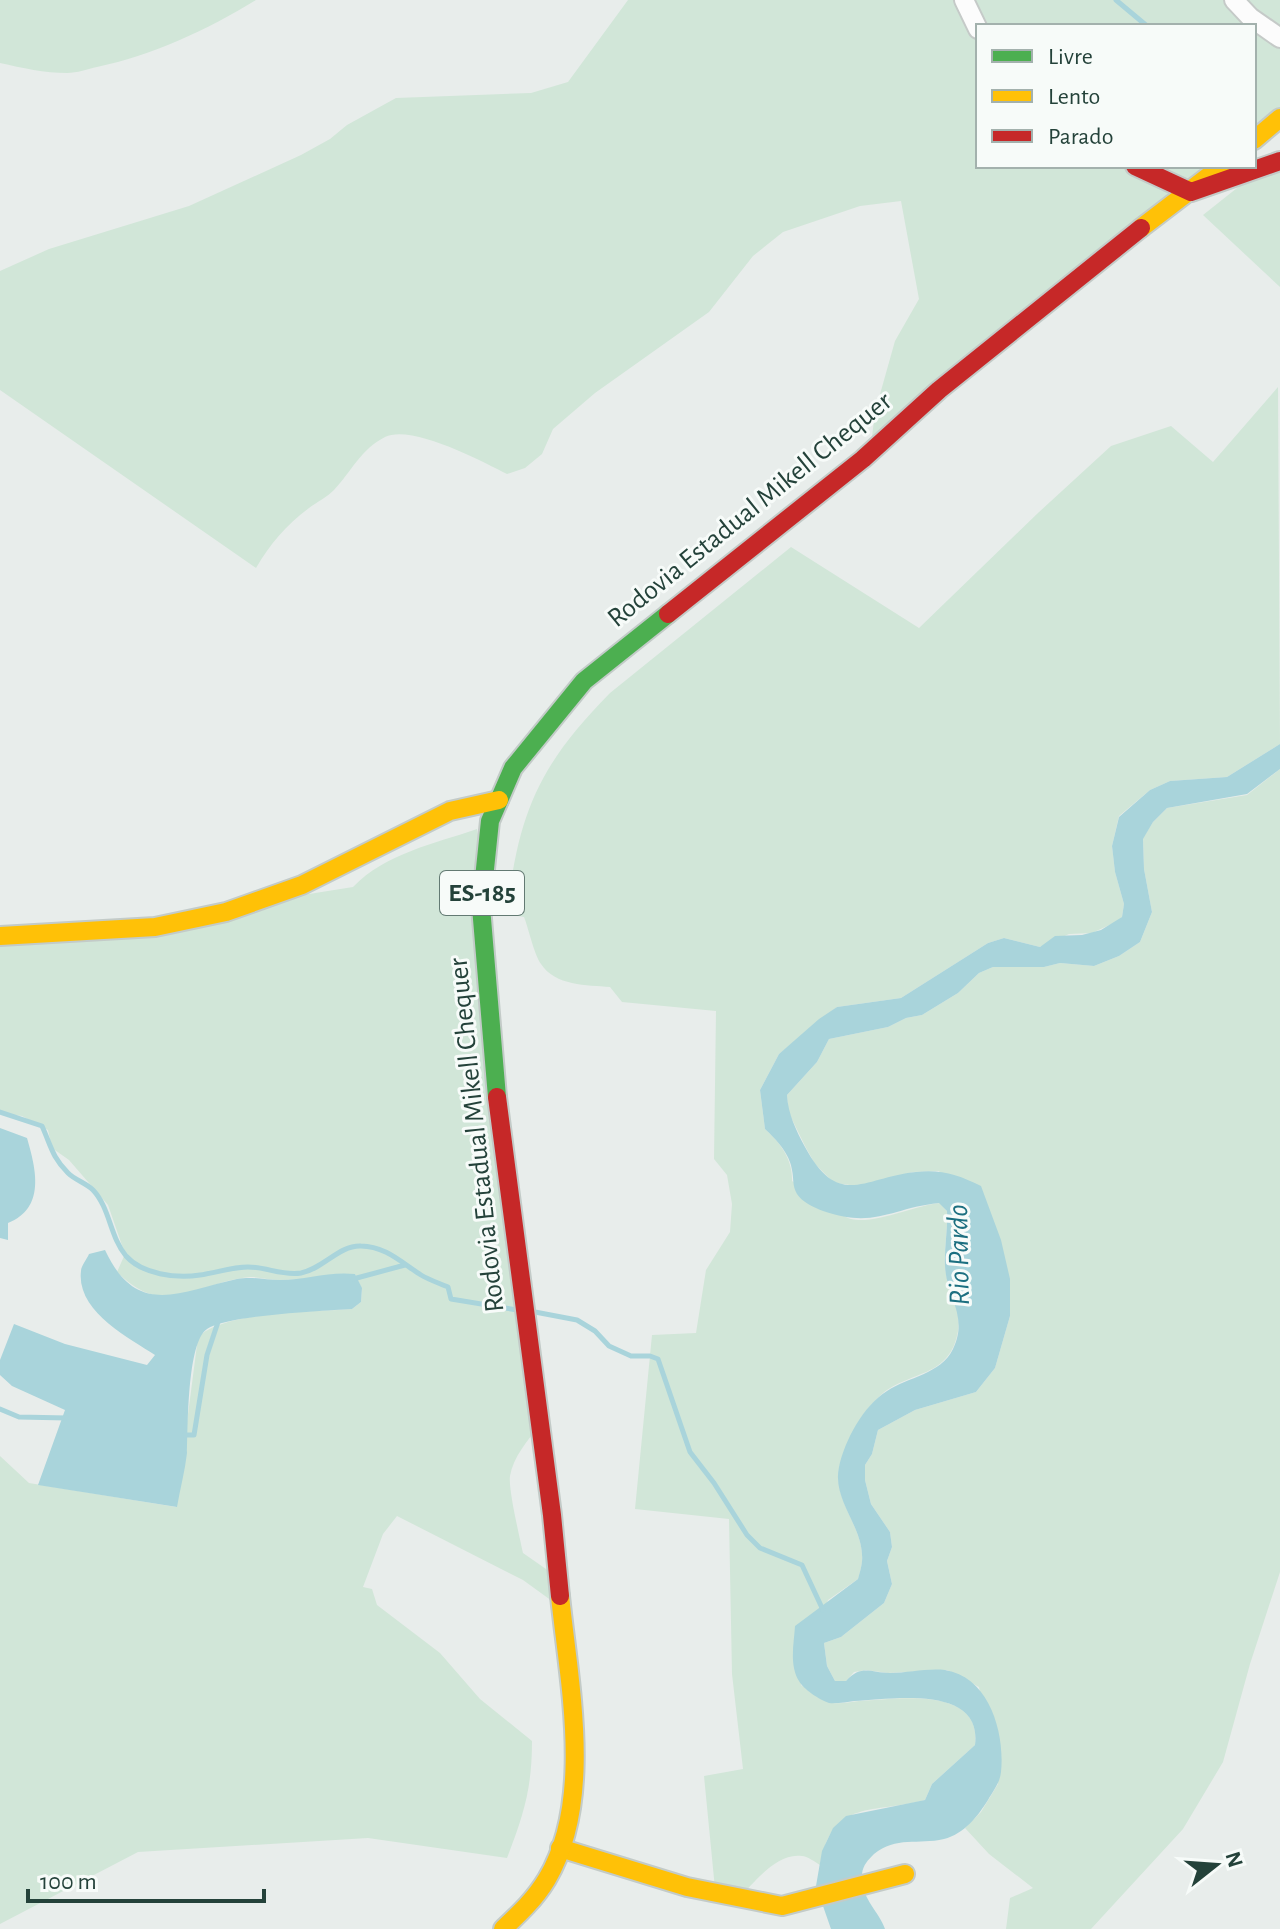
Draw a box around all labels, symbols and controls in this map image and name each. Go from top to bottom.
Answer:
legend [976,24,1256,168]
text: Livre [1048,45,1093,69]
text: Lento [1048,85,1100,109]
text: Parado [1048,125,1114,149]
street label: Rodovia Estadual Mikell Chequer [603,387,897,633]
road number: ES-185 [440,871,524,915]
street label: Rodovia Estadual Mikell Chequer [444,956,510,1314]
water label: Rio Pardo [943,1204,975,1306]
north arrow [1176,1825,1256,1905]
text: N [1221,1849,1247,1870]
scale bar [28,1853,264,1903]
text: 100 m [40,1870,97,1894]

